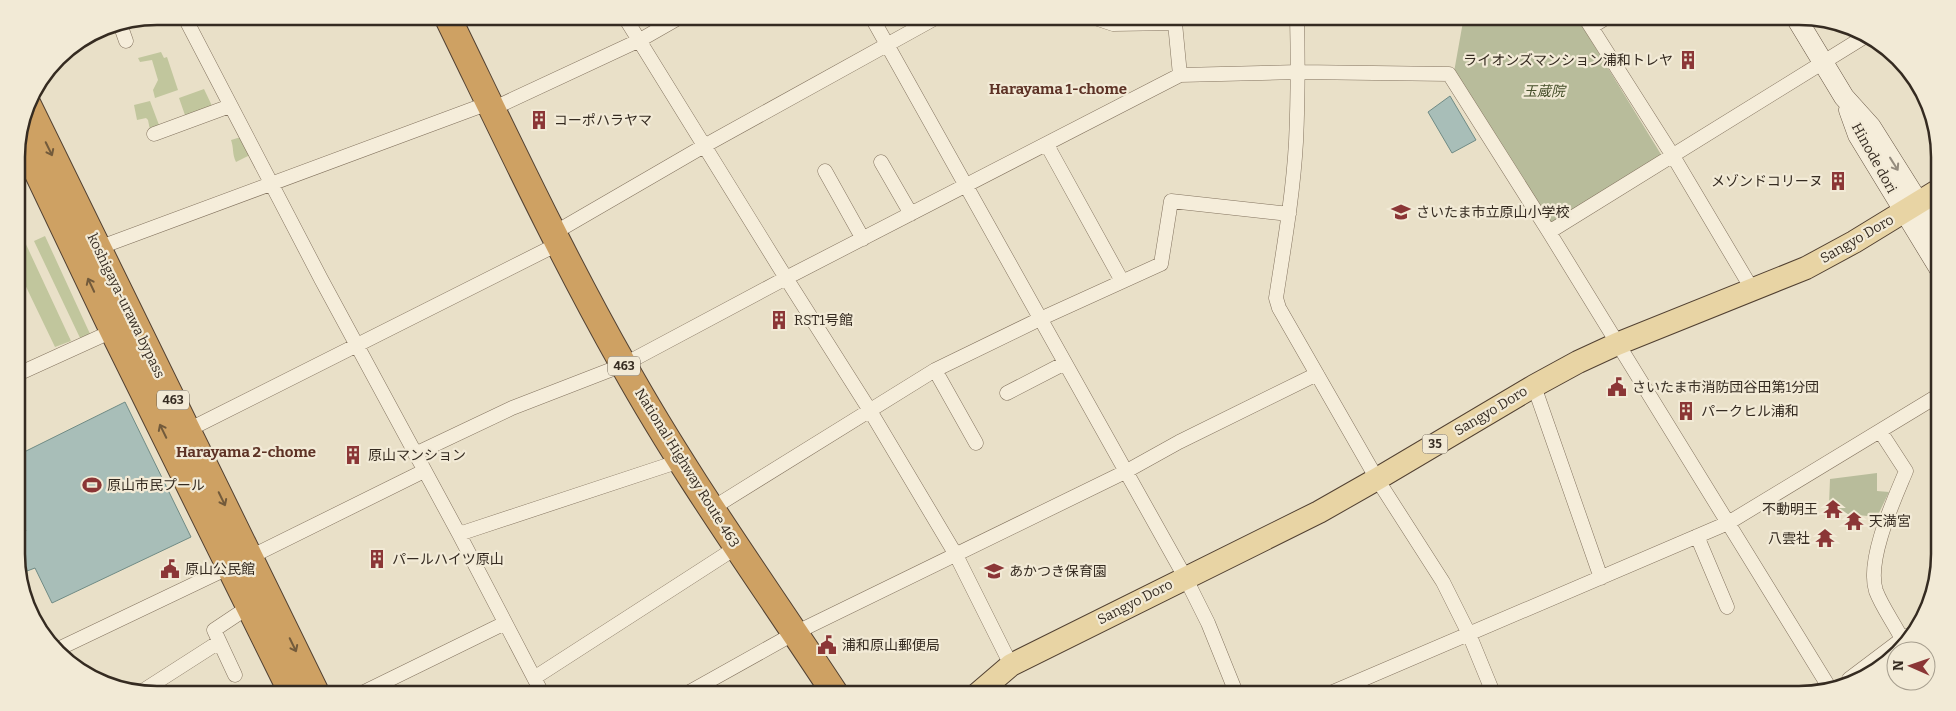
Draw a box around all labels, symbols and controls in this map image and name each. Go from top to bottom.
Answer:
building icon: ライオンズマンション浦和トレヤ [1677,49,1699,71]
place label: ライオンズマンション浦和トレヤ [1463,52,1673,69]
district label: Harayama 1-chome [989,80,1127,98]
park label: 玉蔵院 [1523,83,1567,100]
building icon: コーポハラヤマ [528,109,550,131]
place label: コーポハラヤマ [554,112,652,129]
street label: Hinode dori [1848,120,1900,196]
one-way arrow [45,141,55,156]
one-way arrow [1889,157,1899,171]
building icon: メゾンドコリーヌ [1827,170,1849,192]
place label: メゾンドコリーヌ [1711,173,1823,190]
school or university icon: さいたま市立原山小学校 [1390,201,1412,223]
place label: さいたま市立原山小学校 [1416,204,1570,221]
street label: Sangyo Doro [1817,211,1897,267]
street label: koshigaya-urawa bypass [84,231,168,381]
one-way arrow [86,278,96,293]
building icon: RST1号館 [768,309,790,331]
place label: RST1号館 [794,312,853,329]
road number: 463 [608,356,640,376]
public building icon: さいたま市消防団谷田第1分団 [1606,376,1628,398]
place label: さいたま市消防団谷田第1分団 [1632,379,1819,396]
street label: Sangyo Doro [1451,383,1531,439]
street label: National Highway Route 463 [631,385,743,551]
road number: 463 [157,390,189,410]
building icon: パークヒル浦和 [1675,400,1697,422]
place label: パークヒル浦和 [1701,403,1799,420]
one-way arrow [158,424,167,439]
road number: 35 [1422,434,1448,454]
district label: Harayama 2-chome [176,443,316,461]
building icon: 原山マンション [342,444,364,466]
place label: 原山マンション [368,447,466,464]
sports icon: 原山市民プール [81,474,103,496]
place label: 原山市民プール [107,477,205,494]
one-way arrow [218,491,227,506]
temple icon: 不動明王 [1822,498,1844,520]
place label: 不動明王 [1762,501,1818,518]
temple icon: 天満宮 [1843,510,1865,532]
place label: 天満宮 [1869,513,1911,530]
temple icon: 八雲社 [1814,527,1836,549]
place label: 八雲社 [1768,530,1810,547]
building icon: パールハイツ原山 [366,548,388,570]
place label: パールハイツ原山 [392,551,504,568]
public building icon: 原山公民館 [159,558,181,580]
school or university icon: あかつき保育園 [983,560,1005,582]
place label: 原山公民館 [185,561,255,578]
place label: あかつき保育園 [1009,563,1107,580]
street label: Sangyo Doro [1095,576,1175,628]
public building icon: 浦和原山郵便局 [816,634,838,656]
one-way arrow [289,637,298,652]
place label: 浦和原山郵便局 [842,637,940,654]
north arrow [1886,641,1936,691]
text: N [1890,660,1907,671]

